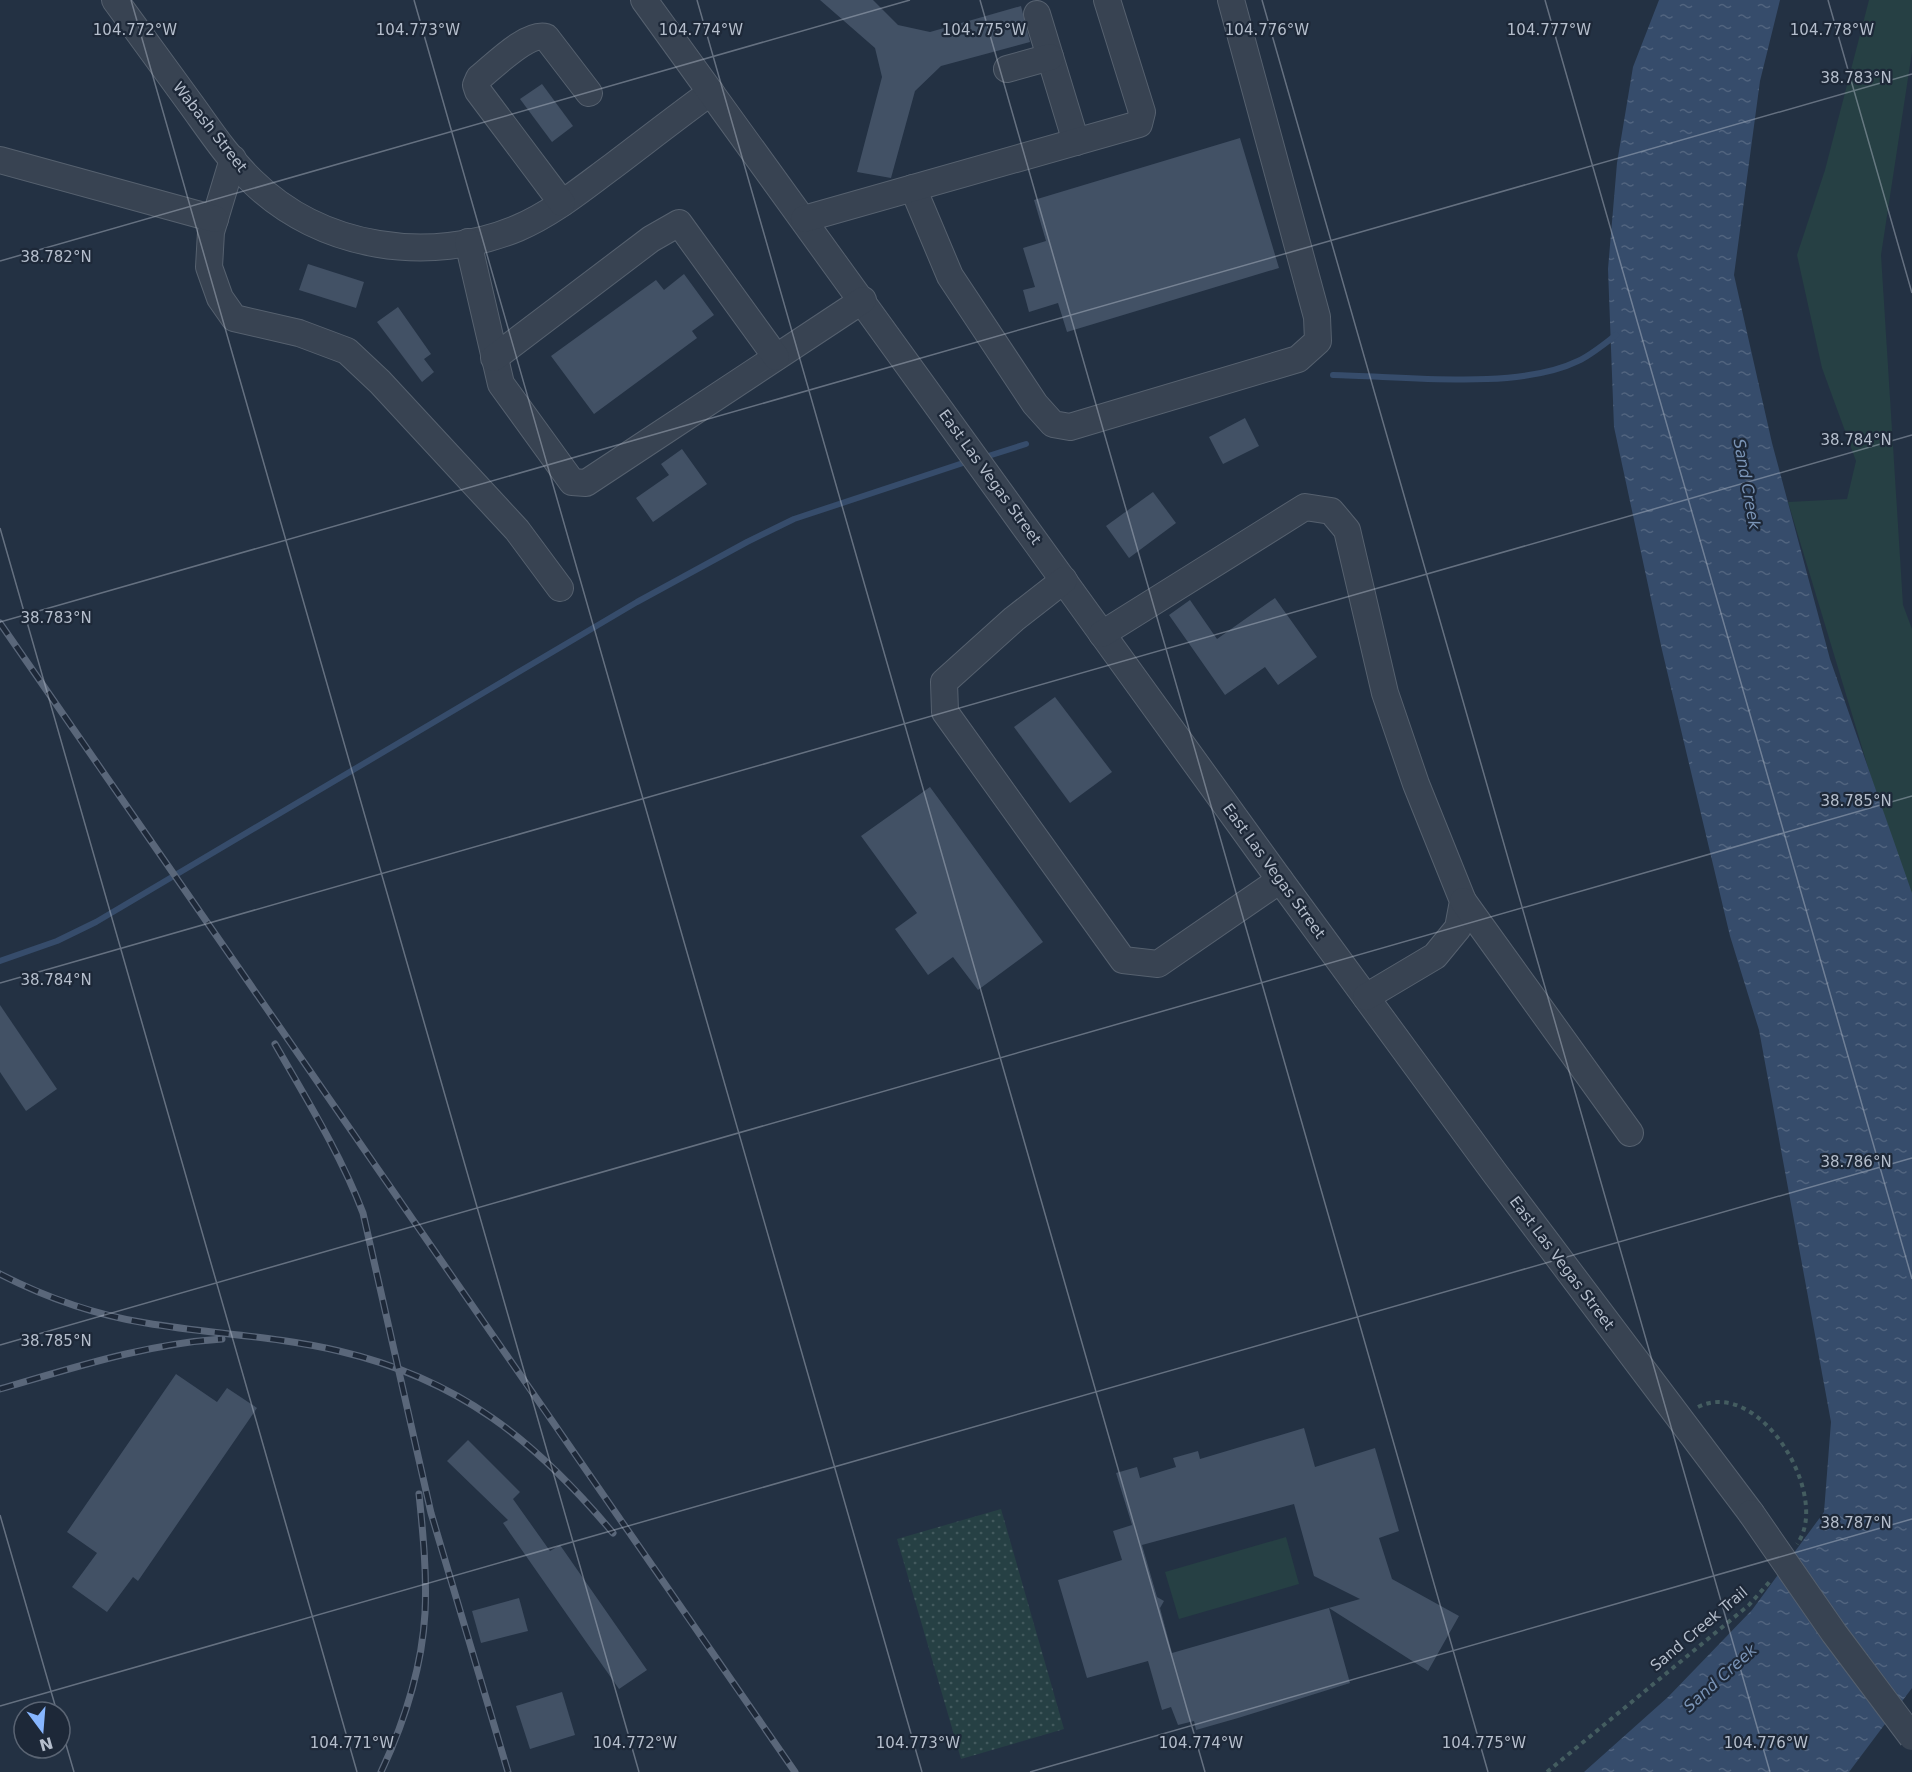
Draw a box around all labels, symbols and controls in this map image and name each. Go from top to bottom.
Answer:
text: 104.772°W [93,21,177,39]
text: 104.773°W [376,21,460,39]
text: 104.774°W [659,21,743,39]
text: 104.775°W [942,21,1026,39]
text: 104.776°W [1225,21,1309,39]
text: 104.777°W [1507,21,1591,39]
text: 104.778°W [1790,21,1874,39]
text: 38.783°N [1820,69,1892,87]
street label: Wabash Street [169,78,251,176]
text: 38.782°N [20,248,92,266]
street label: East Las Vegas Street [935,406,1045,548]
text: 38.784°N [1820,431,1892,449]
water label: Sand Creek [1730,437,1764,532]
text: 38.783°N [20,609,92,627]
text: 38.785°N [1820,792,1892,810]
street label: East Las Vegas Street [1219,800,1329,942]
text: 38.784°N [20,971,92,989]
text: 38.786°N [1820,1153,1892,1171]
street label: East Las Vegas Street [1506,1193,1618,1333]
text: 38.785°N [20,1332,92,1350]
text: 38.787°N [1820,1514,1892,1532]
street label: Sand Creek Trail [1647,1583,1751,1675]
water label: Sand Creek [1679,1640,1761,1716]
north arrow [12,1700,72,1760]
text: N [37,1733,55,1755]
text: 104.771°W [310,1734,394,1752]
text: 104.772°W [593,1734,677,1752]
text: 104.773°W [876,1734,960,1752]
text: 104.774°W [1159,1734,1243,1752]
text: 104.775°W [1442,1734,1526,1752]
text: 104.776°W [1724,1734,1808,1752]

